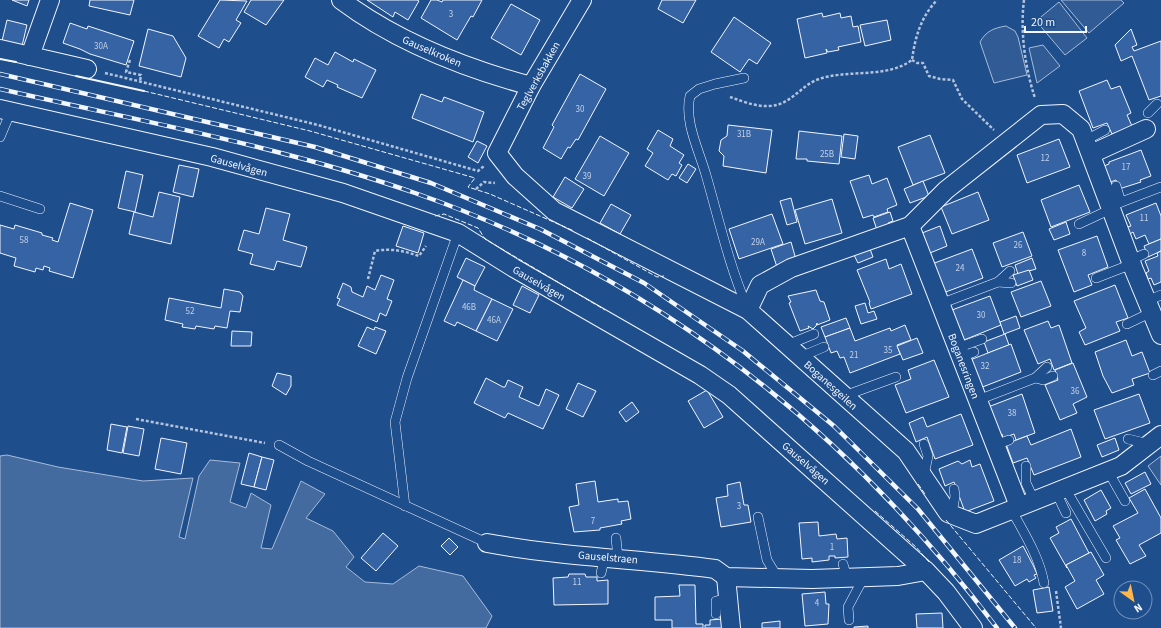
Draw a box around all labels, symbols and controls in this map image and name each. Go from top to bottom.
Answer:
house number: 3 [449,8,454,21]
scale bar [1025,8,1086,34]
text: 20 m [1031,14,1055,31]
street label: Gauselkroken [400,32,464,71]
street label: Teglverksbakken [513,39,564,114]
house number: 30A [94,40,108,53]
house number: 30 [576,103,585,116]
house number: 31B [737,128,751,141]
house number: 25B [820,148,834,161]
street label: Gauselvågen [209,151,269,180]
house number: 12 [1041,152,1050,165]
house number: 17 [1122,161,1131,174]
house number: 39 [583,170,592,183]
house number: 11 [1140,212,1148,225]
house number: 58 [20,234,29,247]
house number: 29A [751,236,765,249]
house number: 26 [1014,239,1023,252]
house number: 8 [1082,247,1087,260]
street label: Gauselvågen [510,262,568,305]
house number: 24 [956,262,965,275]
house number: 46B [462,301,476,314]
house number: 52 [186,305,195,318]
house number: 30 [977,309,986,322]
house number: 46A [487,314,501,327]
street label: Boganesringen [944,331,983,401]
house number: 35 [884,344,893,357]
house number: 21 [850,349,858,362]
street label: Boganesgeilen [801,357,861,413]
house number: 32 [981,360,990,373]
house number: 36 [1071,385,1080,398]
house number: 38 [1008,407,1017,420]
street label: Gauselvågen [779,439,833,488]
house number: 3 [737,500,742,513]
house number: 7 [591,515,596,528]
house number: 1 [830,541,834,554]
street label: Gauselstraen [577,547,638,568]
house number: 18 [1013,554,1022,567]
house number: 11 [573,576,581,589]
north arrow [1113,580,1153,620]
house number: 4 [815,597,820,610]
text: N [1131,600,1145,616]

